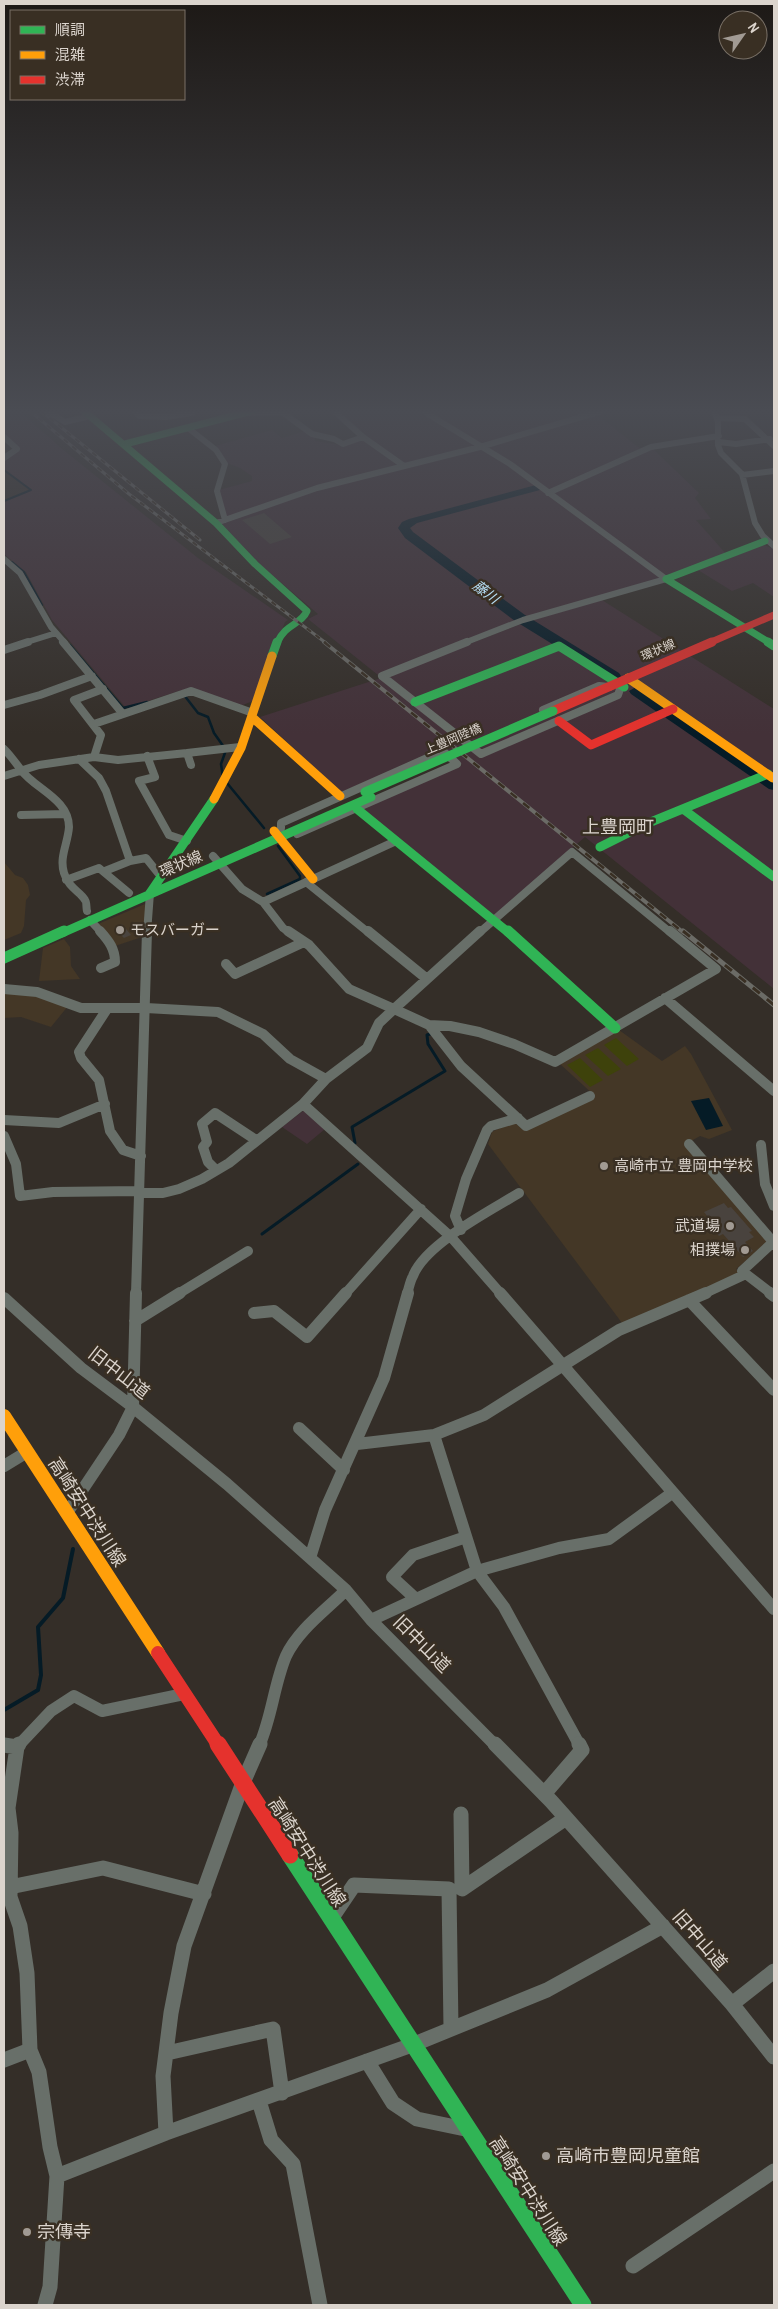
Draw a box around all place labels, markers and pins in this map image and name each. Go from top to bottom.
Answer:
place label: モスバーガー [130,919,220,940]
marker: モスバーガー [114,924,126,936]
place label: 高崎市立 豊岡中学校 [614,1155,752,1176]
marker: 高崎市立 豊岡中学校 [598,1160,610,1172]
place label: 武道場 [675,1215,720,1236]
marker: 武道場 [724,1220,736,1232]
place label: 相撲場 [690,1239,735,1260]
marker: 相撲場 [739,1244,751,1256]
place label: 高崎市豊岡児童館 [556,2143,700,2168]
marker: 高崎市豊岡児童館 [540,2150,552,2162]
place label: 宗傳寺 [37,2219,91,2244]
marker: 宗傳寺 [21,2226,33,2238]

